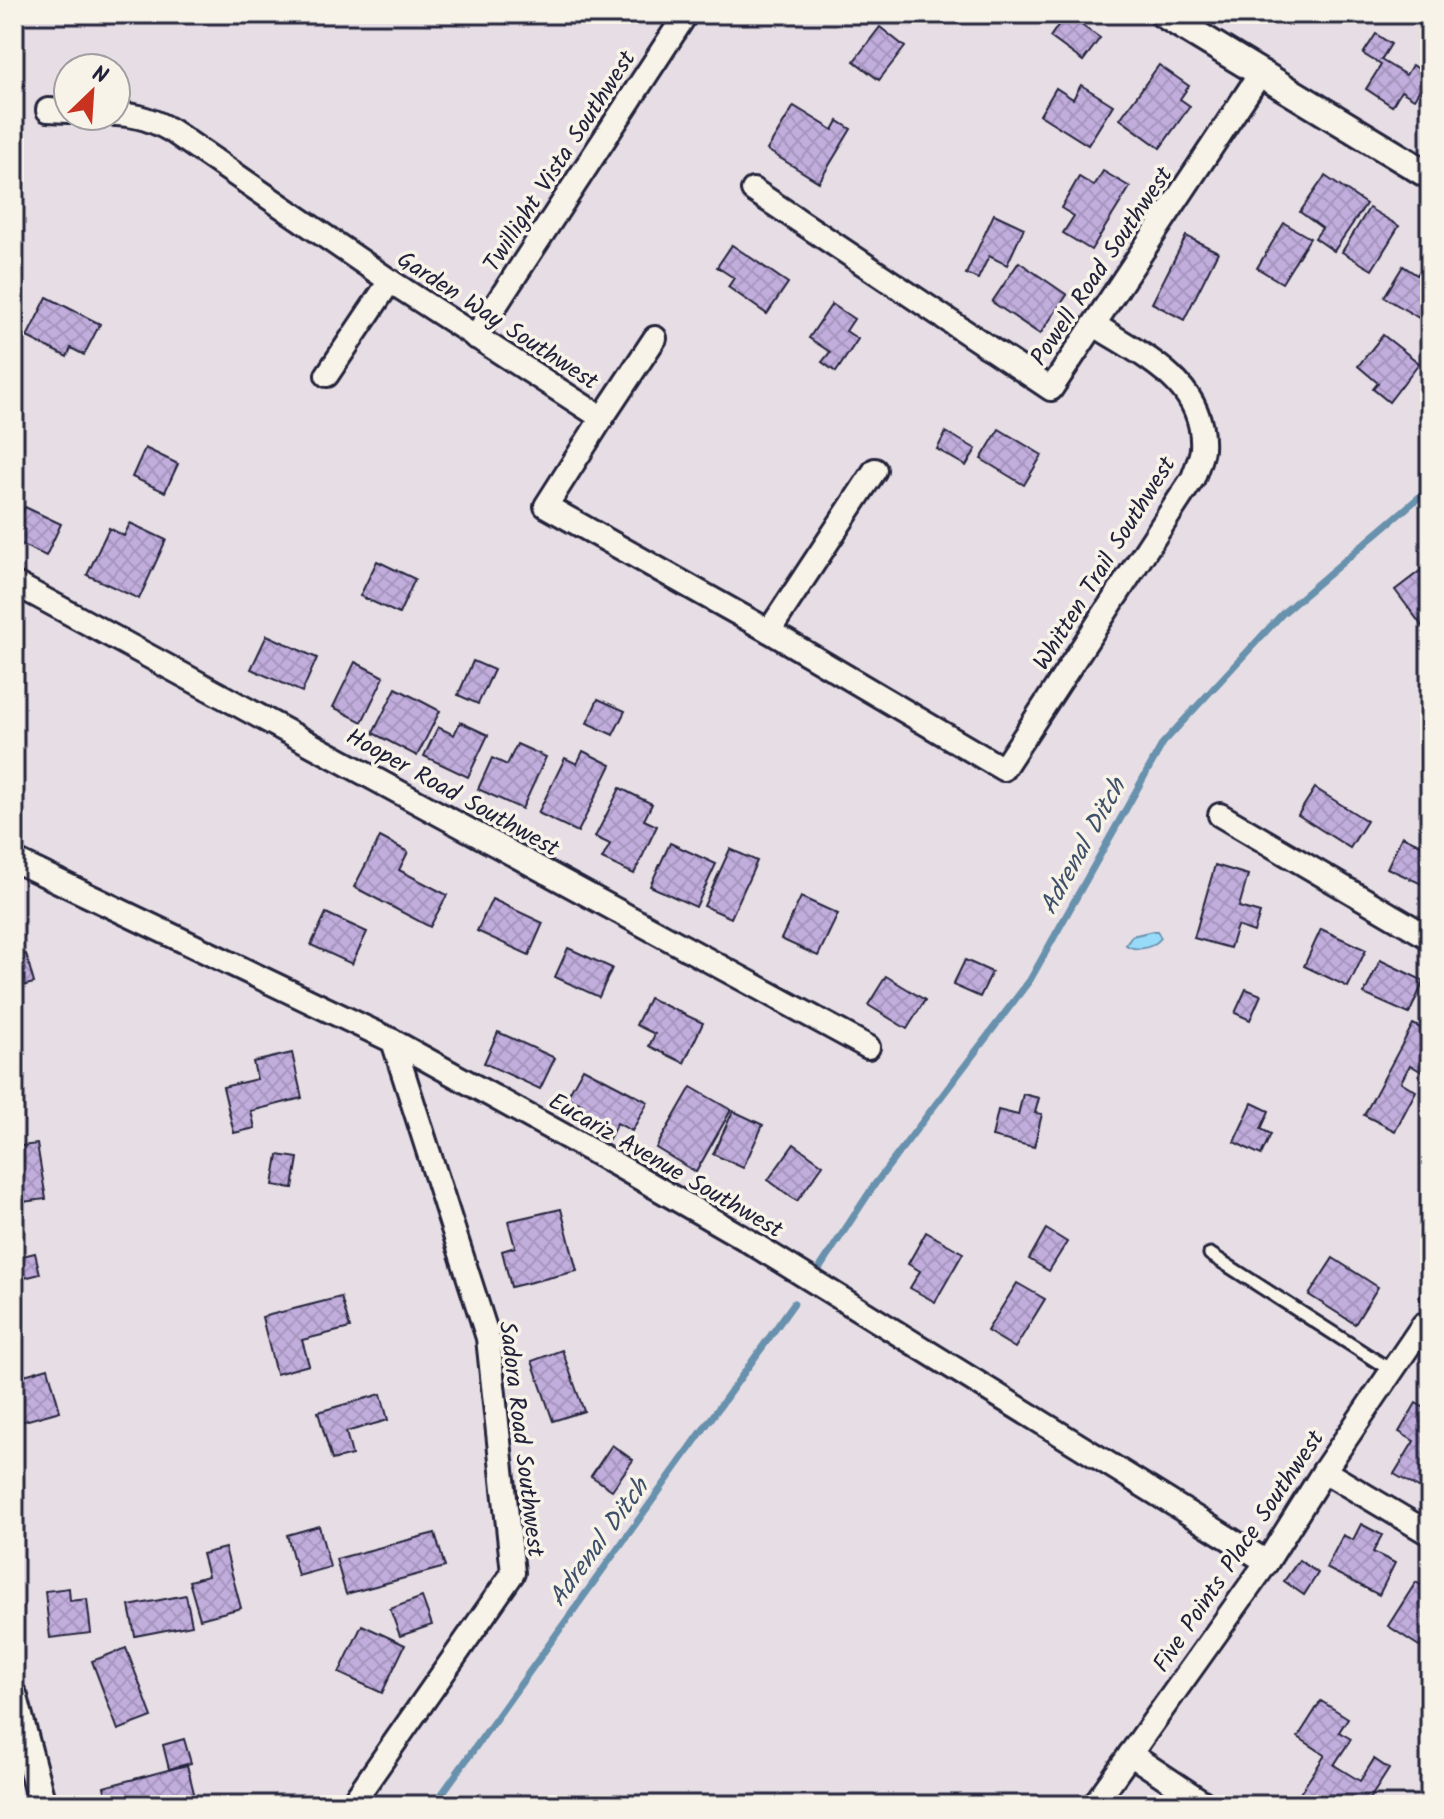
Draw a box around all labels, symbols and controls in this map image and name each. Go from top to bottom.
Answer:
street label: Twillight Vista Southwest [474,42,647,281]
north arrow [52,52,132,132]
text: N [86,57,113,95]
street label: Powell Road Southwest [1021,158,1184,375]
street label: Garden Way Southwest [389,241,606,402]
street label: Whitten Trail Southwest [1024,448,1187,679]
street label: Hooper Road Southwest [338,718,567,869]
water label: Adrenal Ditch [1029,769,1140,923]
street label: Eucariz Avenue Southwest [541,1083,791,1250]
street label: Sadora Road Southwest [487,1319,554,1560]
street label: Five Points Place Southwest [1143,1422,1336,1681]
water label: Adrenal Ditch [538,1468,662,1616]

